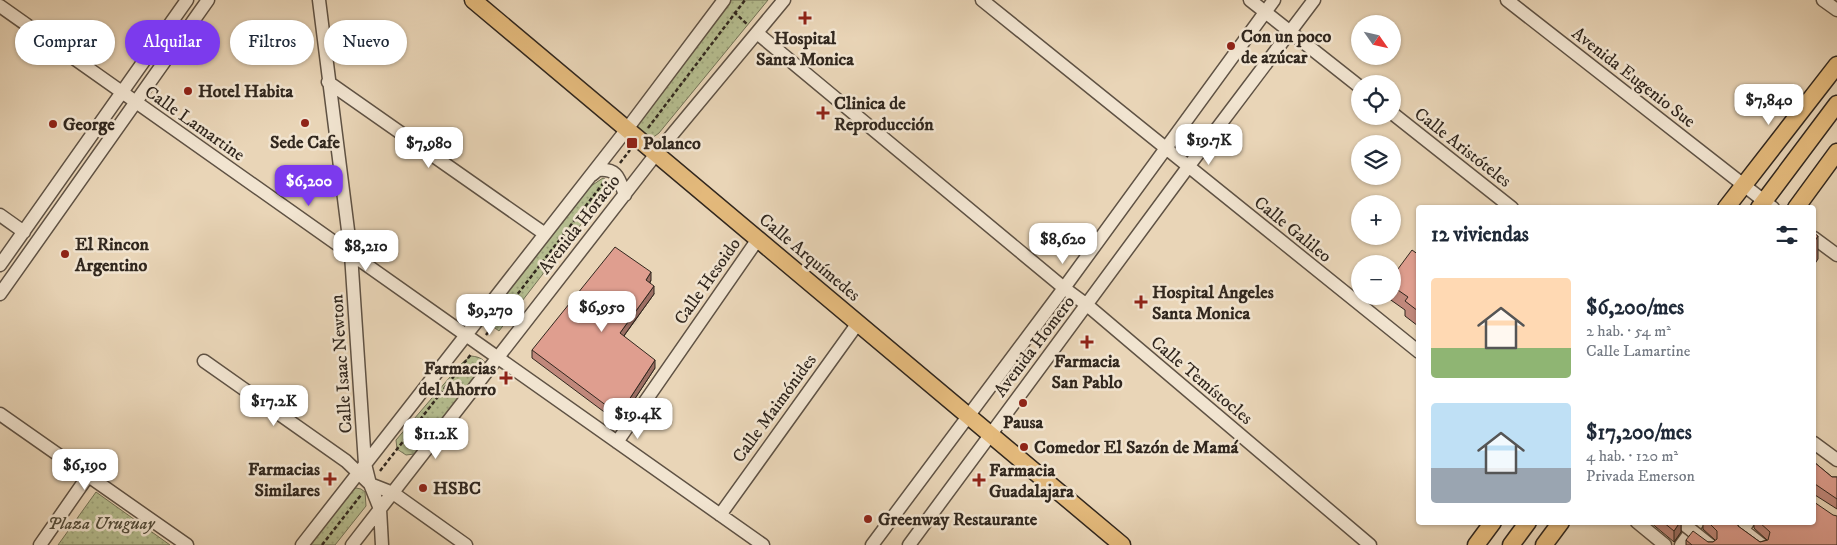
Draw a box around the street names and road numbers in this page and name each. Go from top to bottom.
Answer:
street label: Avenida Eugenio Sue [1567,23,1700,133]
street label: Calle Lamartine [140,81,249,166]
street label: Calle Aristóteles [1409,103,1515,192]
street label: Avenida Horacio [534,170,626,279]
street label: Calle Galileo [1249,192,1336,268]
street label: Calle Arquímedes [754,209,864,306]
street label: Calle Hesoido [670,234,746,329]
street label: Avenida Homero [990,291,1080,402]
street label: Calle Isaac Newton [326,293,358,434]
street label: Calle Temístocles [1146,332,1257,430]
street label: Calle Maimónides [728,350,822,467]

